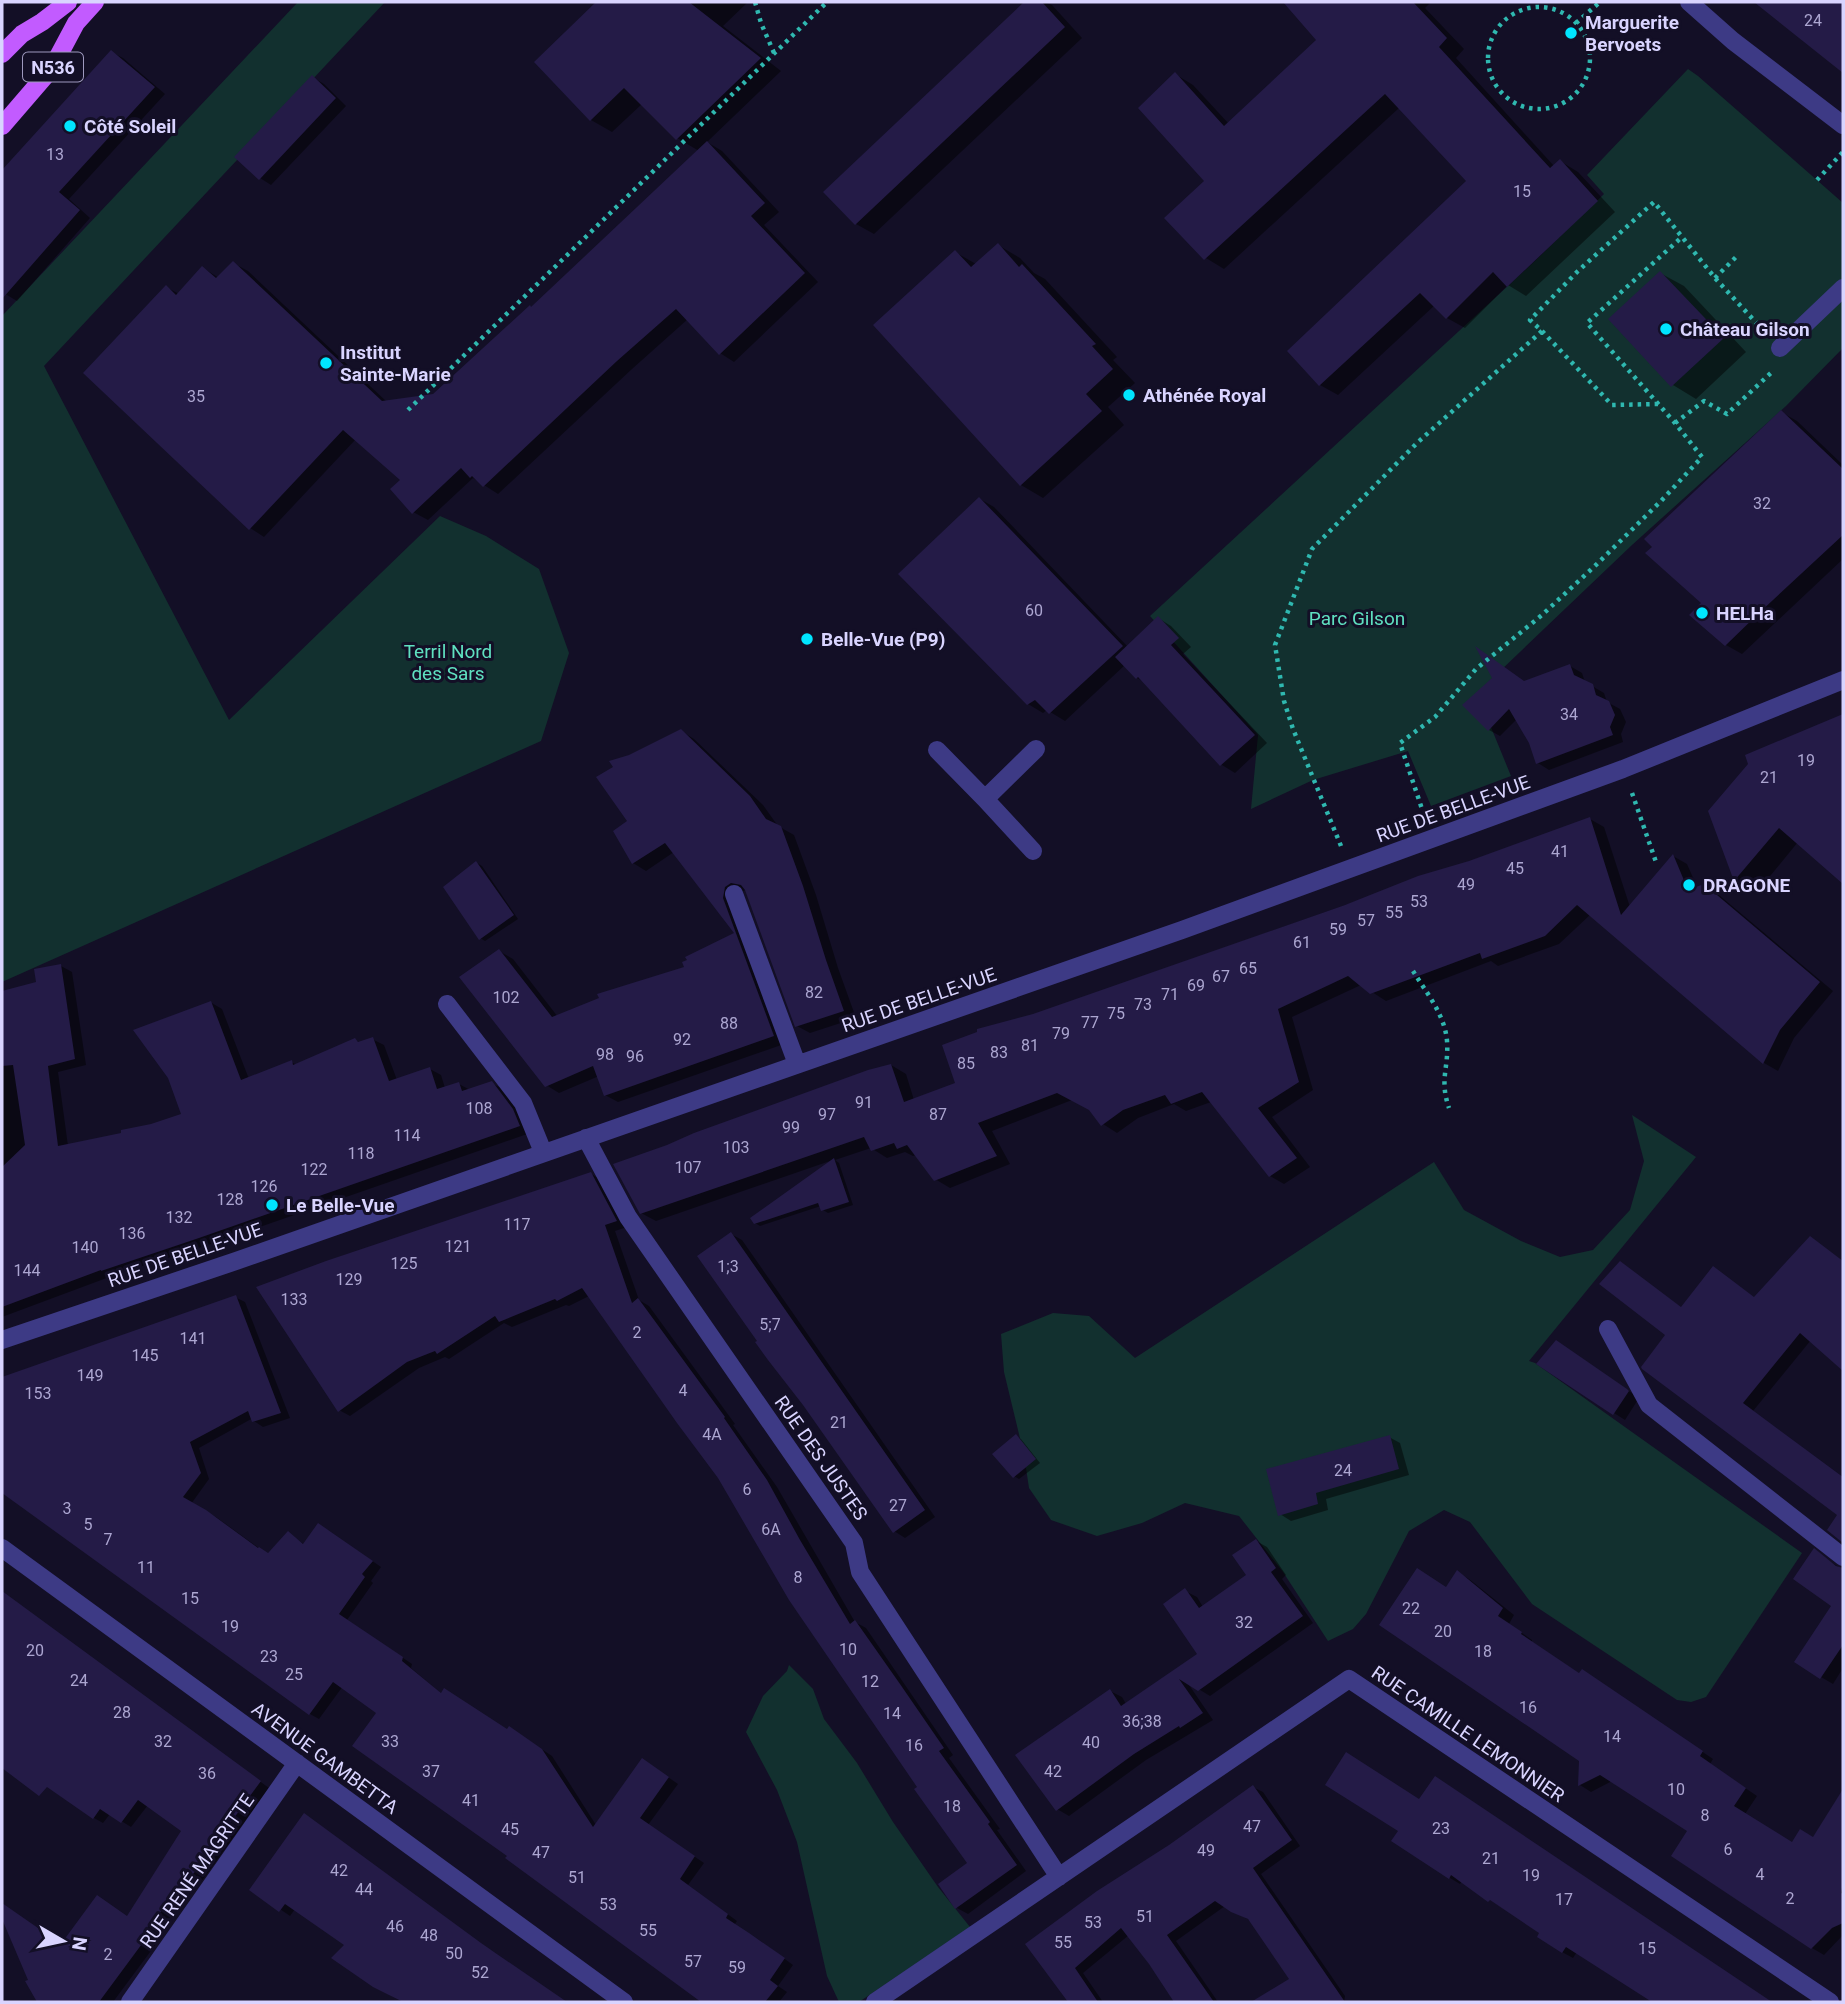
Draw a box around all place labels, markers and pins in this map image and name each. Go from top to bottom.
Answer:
place label: Marguerite Bervoets [1585,11,1679,56]
marker: Marguerite Bervoets [1563,25,1579,41]
place label: Côté Soleil [84,115,176,138]
marker: Côté Soleil [62,118,78,134]
place label: Château Gilson [1680,318,1810,341]
marker: Château Gilson [1658,321,1674,337]
place label: Institut Sainte-Marie [340,341,451,386]
marker: Institut Sainte-Marie [318,355,334,371]
place label: Athénée Royal [1143,384,1266,407]
marker: Athénée Royal [1121,387,1137,403]
place label: HELHa [1716,602,1774,625]
marker: HELHa [1694,605,1710,621]
place label: Belle-Vue (P9) [821,628,945,651]
marker: Belle-Vue (P9) [799,631,815,647]
place label: DRAGONE [1703,874,1791,897]
marker: DRAGONE [1681,877,1697,893]
place label: Le Belle-Vue [286,1194,395,1217]
marker: Le Belle-Vue [264,1197,280,1213]

